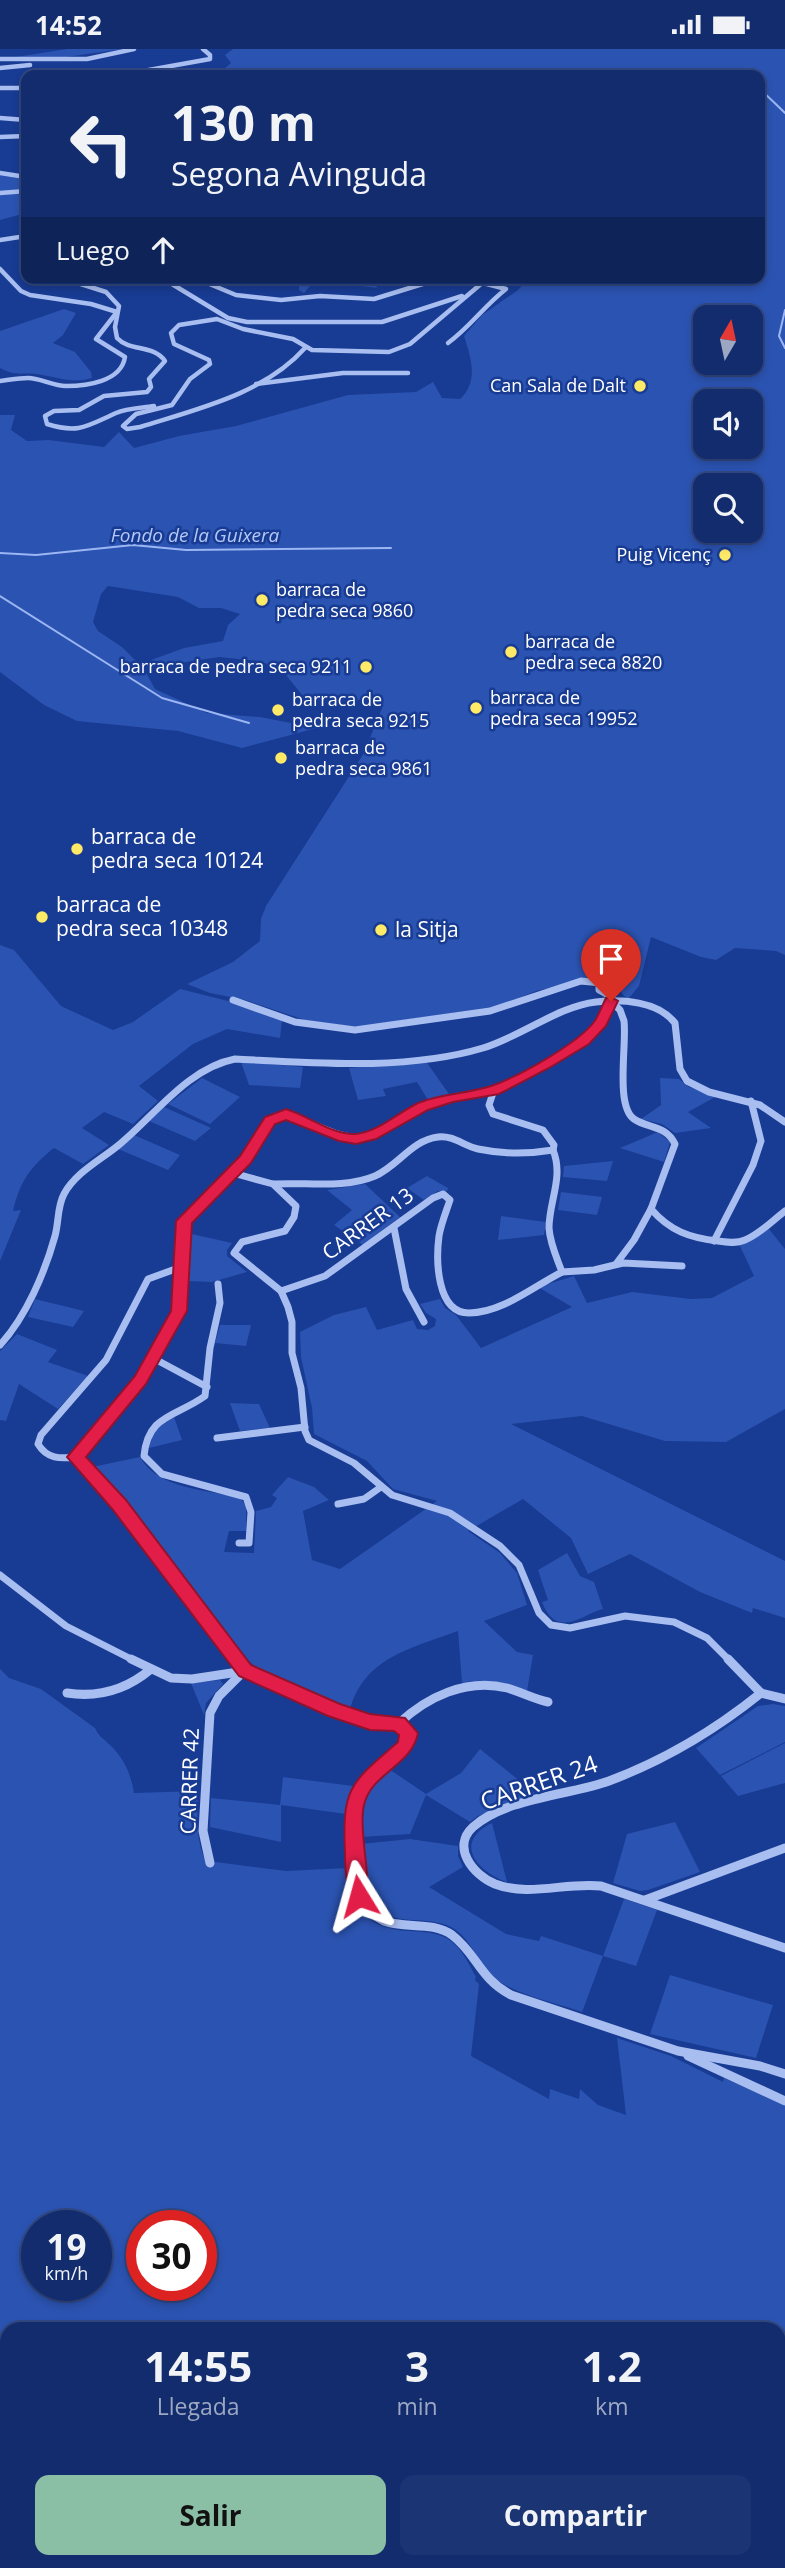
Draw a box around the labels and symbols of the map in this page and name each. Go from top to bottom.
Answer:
north arrow [693,305,763,375]
place label: Can Sala de Dalt [490,373,626,397]
marker: Can Sala de Dalt [632,378,648,394]
water label: Fondo de la Guixera [111,522,280,548]
place label: Puig Vicenç [616,542,711,566]
marker: Puig Vicenç [717,547,733,563]
place label: barraca de pedra seca 9860 [276,577,413,622]
marker: barraca de pedra seca 9860 [254,592,270,608]
place label: barraca de pedra seca 8820 [525,629,662,674]
marker: barraca de pedra seca 8820 [503,644,519,660]
place label: barraca de pedra seca 9211 [120,654,352,678]
marker: barraca de pedra seca 9211 [358,659,374,675]
place label: barraca de pedra seca 19952 [490,685,638,730]
place label: barraca de pedra seca 9215 [292,687,429,732]
marker: barraca de pedra seca 19952 [468,700,484,716]
marker: barraca de pedra seca 9215 [270,702,286,718]
place label: barraca de pedra seca 9861 [295,735,432,780]
marker: barraca de pedra seca 9861 [273,750,289,766]
place label: barraca de pedra seca 10124 [91,822,263,874]
marker: barraca de pedra seca 10124 [69,841,85,857]
place label: barraca de pedra seca 10348 [56,890,228,942]
marker: barraca de pedra seca 10348 [34,909,50,925]
place label: la Sitja [395,915,459,943]
marker: la Sitja [373,922,389,938]
pin [581,929,641,1001]
street label: CARRER 13 [316,1181,419,1266]
street label: CARRER 42 [173,1727,205,1835]
street label: CARRER 24 [476,1746,602,1817]
position arrow [322,1859,396,1933]
speed limit sign: 30 [126,2210,217,2301]

